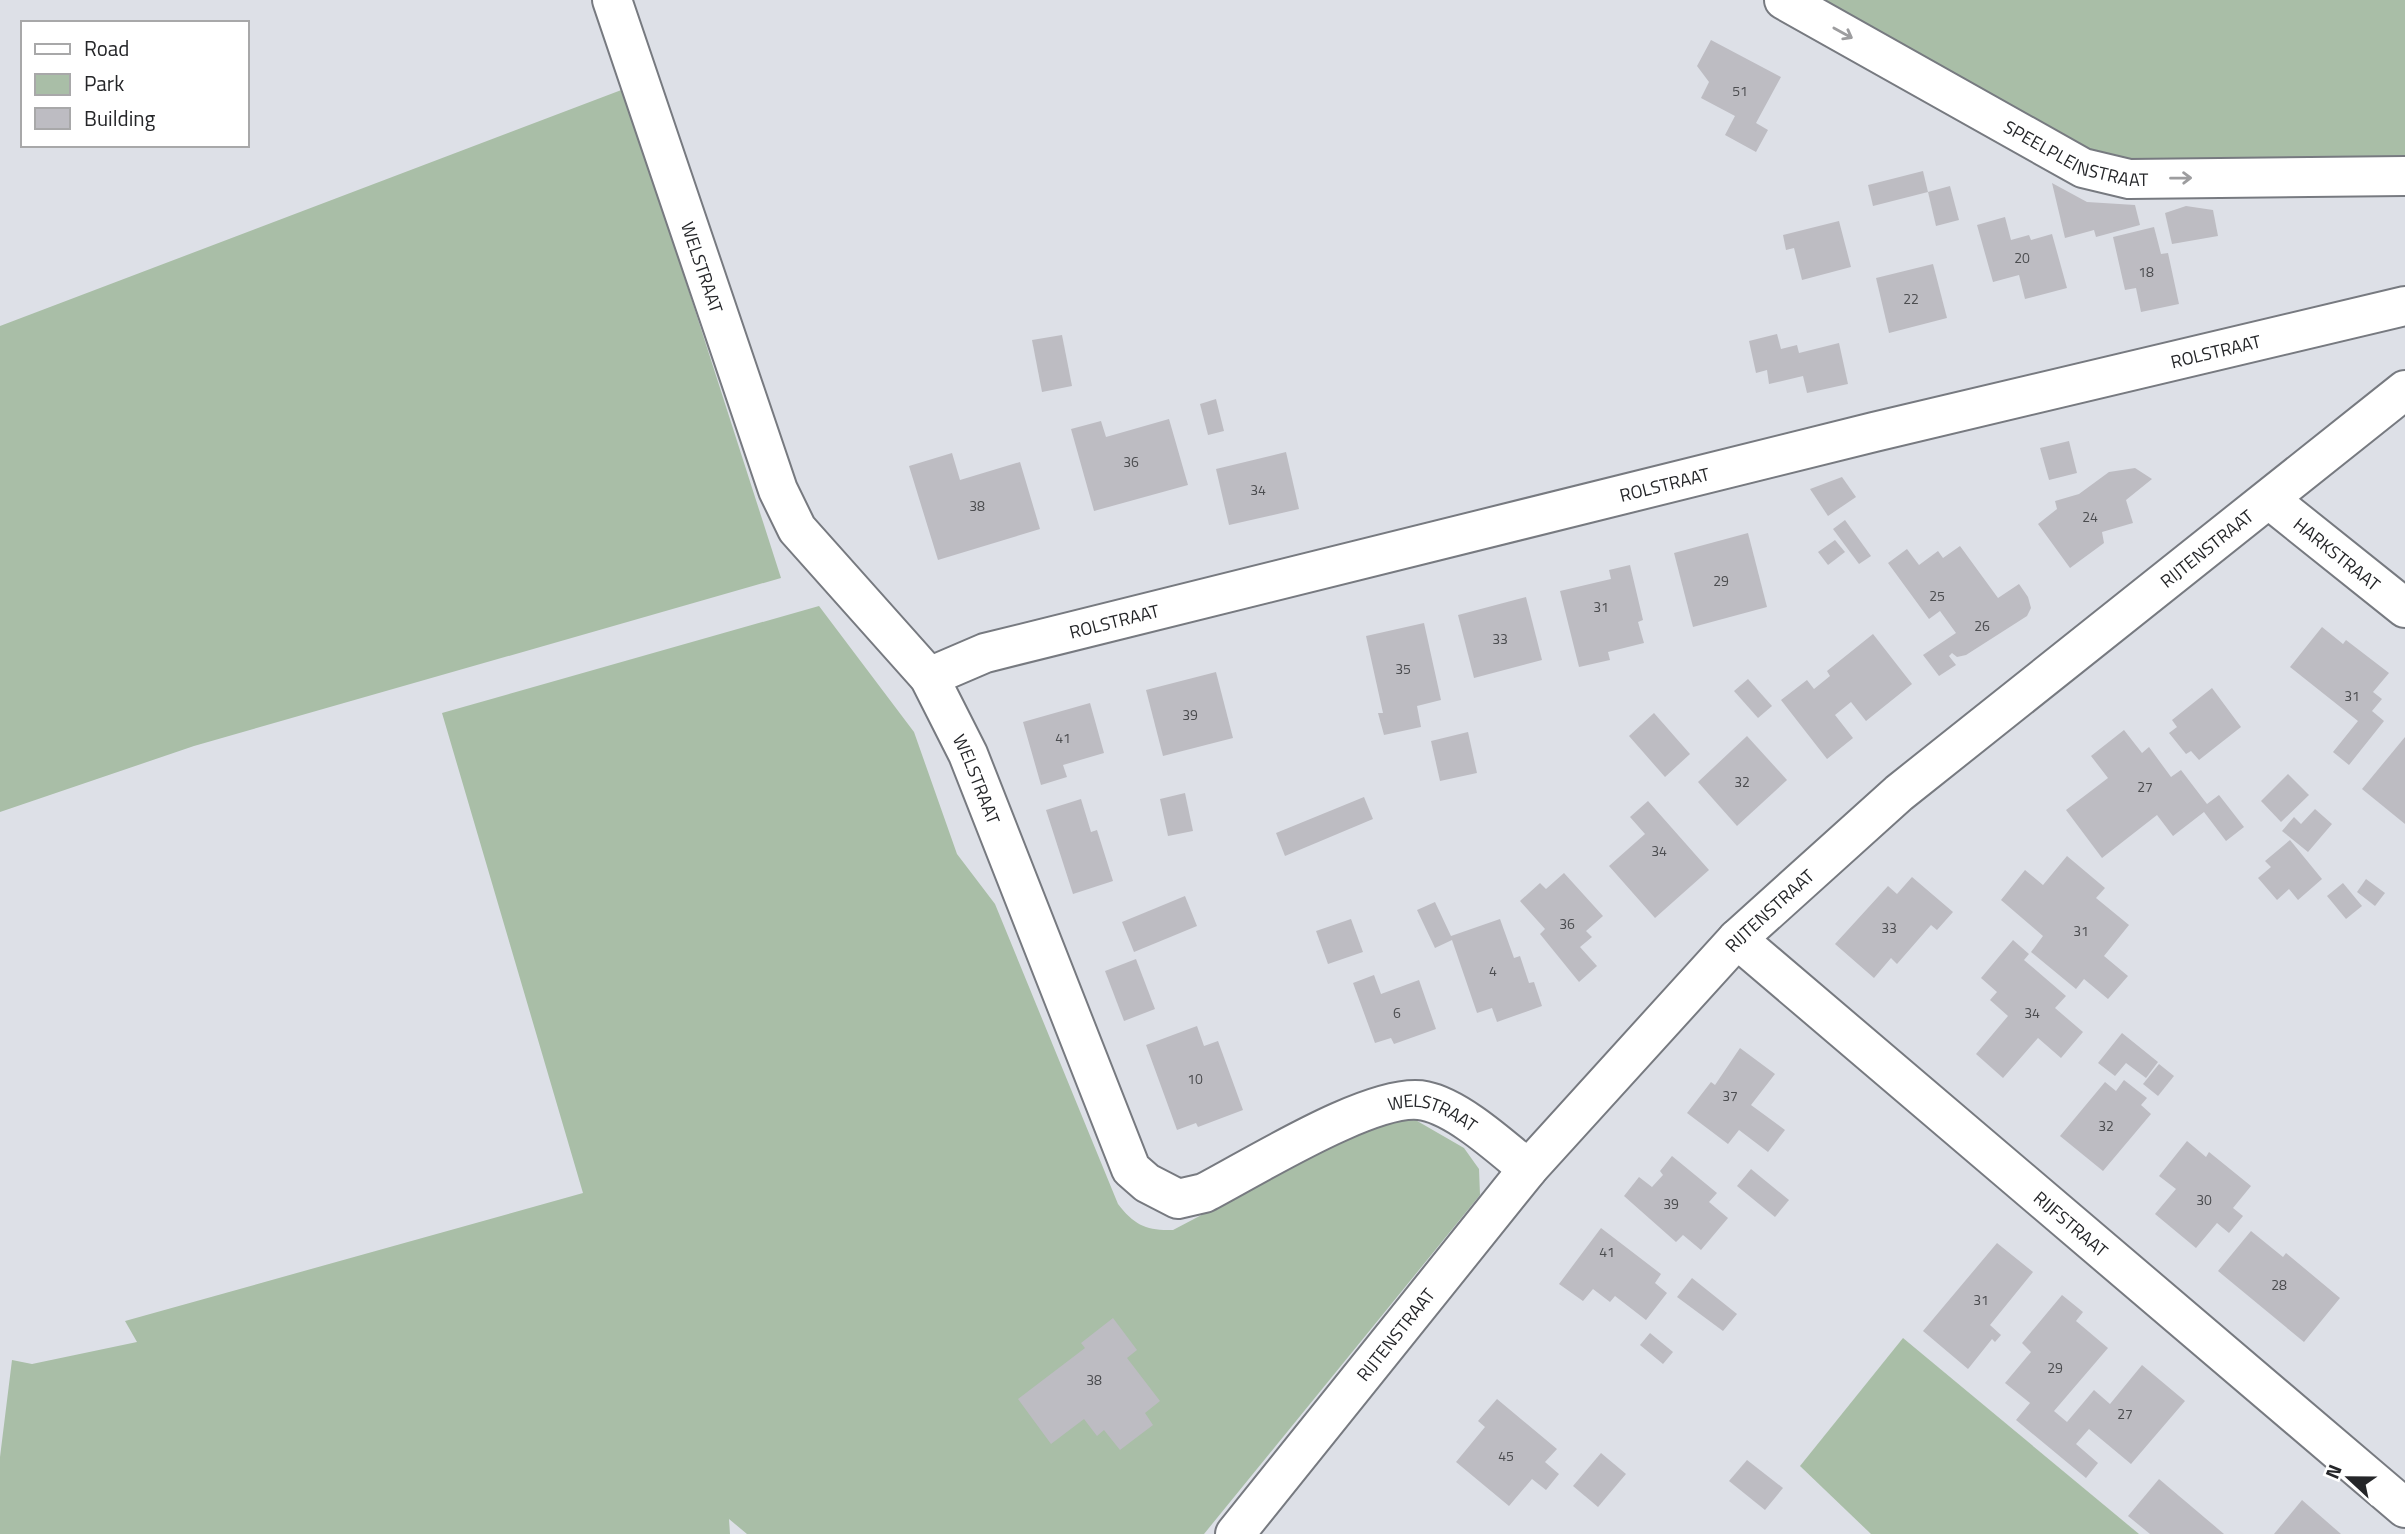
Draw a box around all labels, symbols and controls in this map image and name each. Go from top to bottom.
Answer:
legend [21,21,248,147]
one-way arrow [1833,26,1853,40]
text: Road [84,32,129,64]
text: Park [84,67,124,99]
house number: 51 [1732,80,1748,101]
text: Building [84,102,156,134]
street label: SPEELPLEINSTRAAT [1999,113,2149,192]
one-way arrow [2170,172,2193,185]
street label: WELSTRAAT [674,218,731,317]
house number: 20 [2014,247,2030,268]
house number: 18 [2138,261,2154,282]
house number: 22 [1903,288,1919,309]
street label: ROLSTRAAT [2168,327,2264,375]
house number: 36 [1123,451,1139,472]
street label: ROLSTRAAT [1617,460,1713,508]
house number: 34 [1250,479,1266,500]
house number: 38 [969,495,985,516]
street label: RIJTENSTRAAT [2154,502,2259,594]
house number: 24 [2082,506,2098,527]
street label: HARKSTRAAT [2288,511,2387,597]
house number: 29 [1713,570,1729,591]
house number: 25 [1929,585,1945,606]
house number: 31 [1593,596,1609,617]
street label: ROLSTRAAT [1066,597,1163,645]
house number: 26 [1974,615,1990,636]
house number: 33 [1492,628,1508,649]
house number: 35 [1395,658,1411,679]
house number: 31 [2344,685,2360,706]
house number: 39 [1182,704,1198,725]
house number: 41 [1055,727,1071,748]
street label: WELSTRAAT [947,729,1008,828]
house number: 32 [1734,771,1750,792]
house number: 27 [2137,776,2153,797]
house number: 34 [1651,840,1667,861]
street label: RIJTENSTRAAT [1718,862,1820,958]
house number: 36 [1559,913,1575,934]
house number: 33 [1881,917,1897,938]
house number: 31 [2073,920,2089,941]
house number: 4 [1489,960,1497,981]
house number: 6 [1393,1002,1401,1023]
house number: 34 [2024,1002,2040,1023]
house number: 10 [1187,1068,1203,1089]
house number: 37 [1722,1085,1738,1106]
street label: WELSTRAAT [1385,1086,1484,1138]
house number: 32 [2098,1115,2114,1136]
street label: RIJFSTRAAT [2028,1184,2115,1264]
house number: 30 [2196,1189,2212,1210]
house number: 39 [1663,1193,1679,1214]
house number: 41 [1599,1241,1615,1262]
house number: 28 [2271,1274,2287,1295]
street label: RIJTENSTRAAT [1350,1282,1441,1387]
house number: 31 [1973,1289,1989,1310]
house number: 29 [2047,1357,2063,1378]
house number: 38 [1086,1369,1102,1390]
house number: 27 [2117,1403,2133,1424]
north arrow [2314,1443,2384,1513]
house number: 45 [1498,1445,1514,1466]
text: N [2317,1460,2349,1483]

